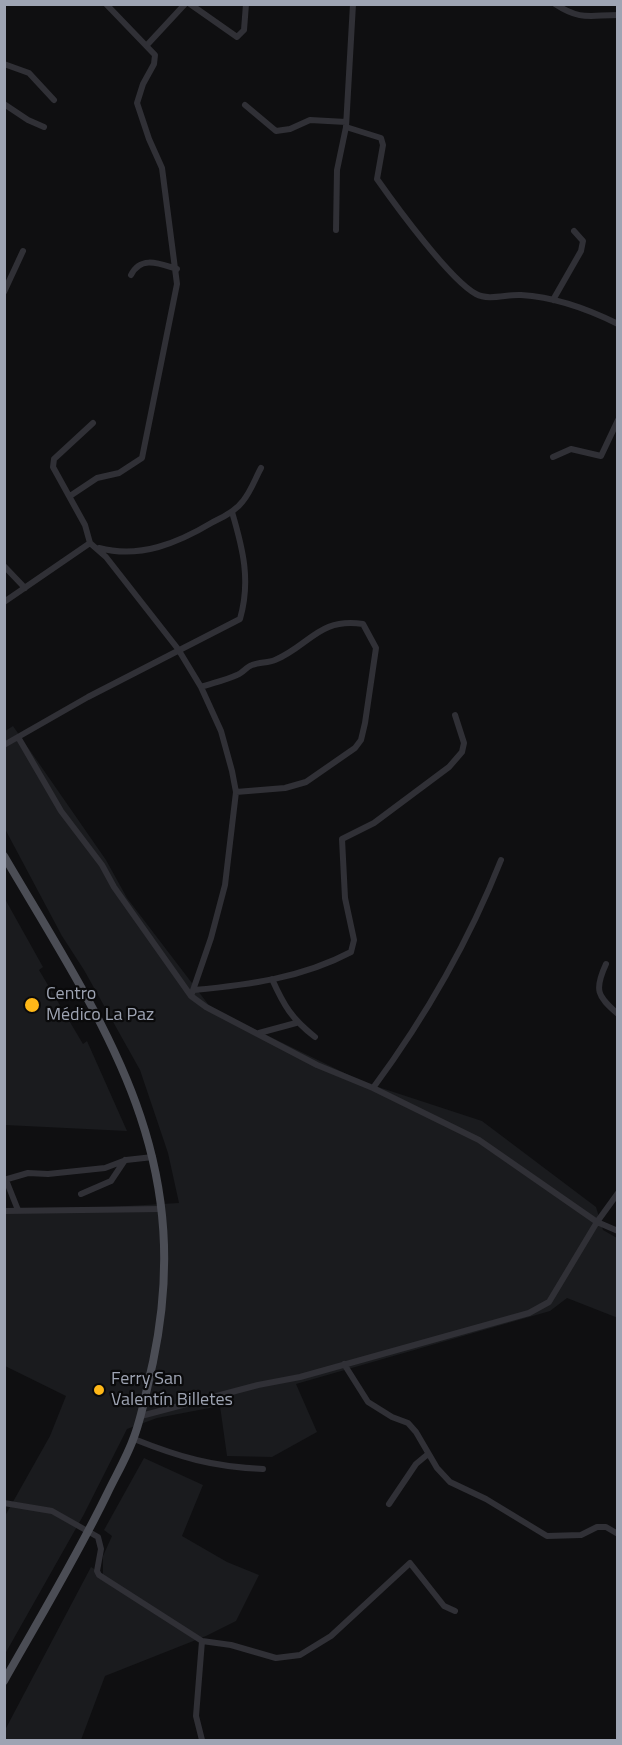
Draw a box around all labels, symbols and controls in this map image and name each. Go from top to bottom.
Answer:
place label: Centro Médico La Paz [46,984,154,1026]
marker: Centro Médico La Paz [23,996,41,1014]
place label: Ferry San Valentín Billetes [111,1369,233,1412]
marker: Ferry San Valentín Billetes [92,1383,106,1397]

